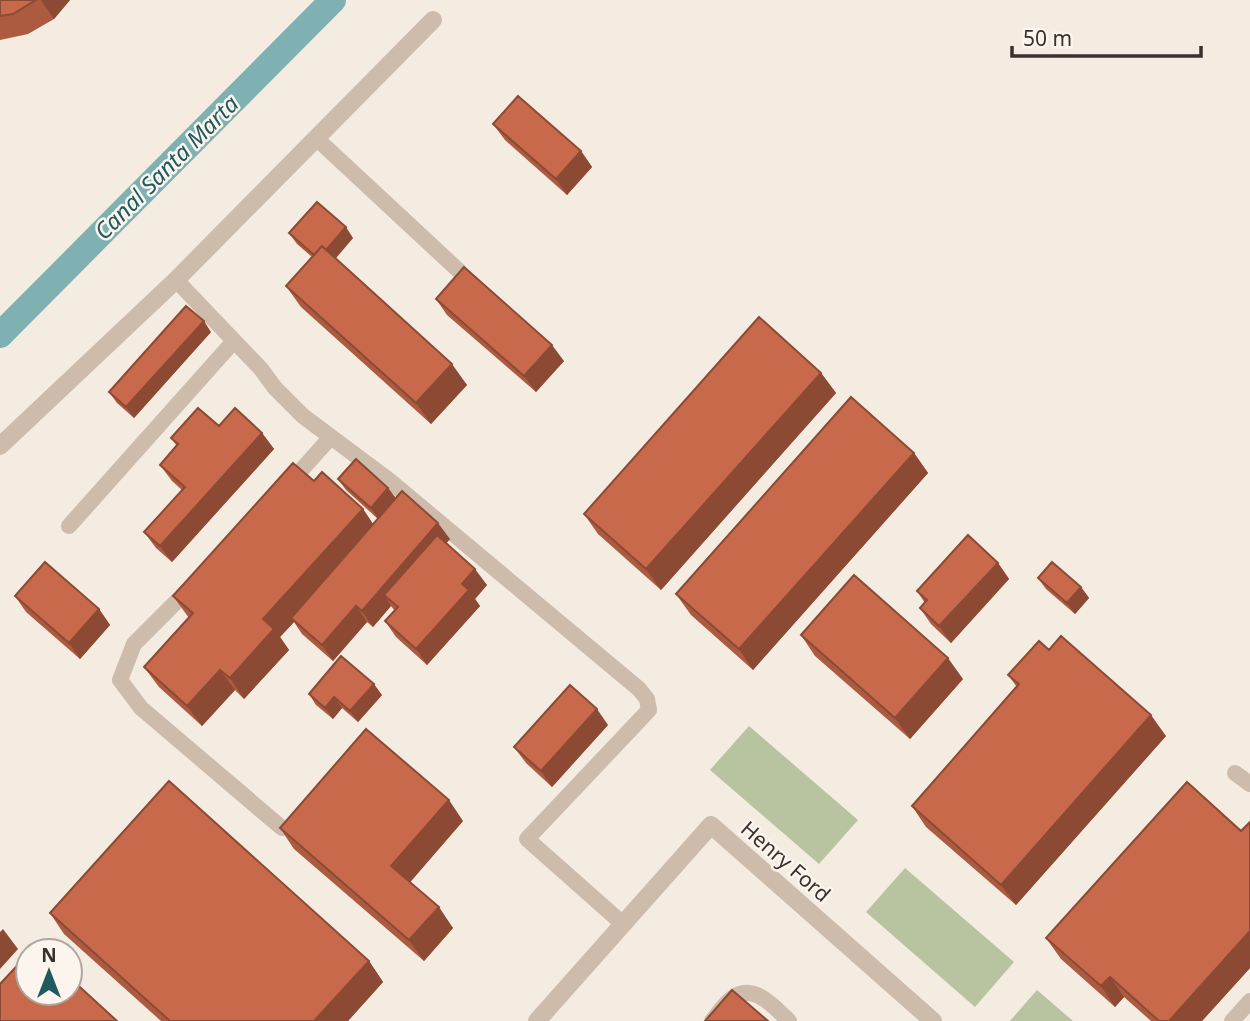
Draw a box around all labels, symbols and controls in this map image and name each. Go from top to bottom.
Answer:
scale bar [1012,14,1201,58]
text: 50 m [1023,24,1072,52]
water label: Canal Santa Marta [87,88,245,246]
street label: Henry Ford [735,814,837,908]
north arrow [14,937,84,1007]
text: N [41,942,57,968]

